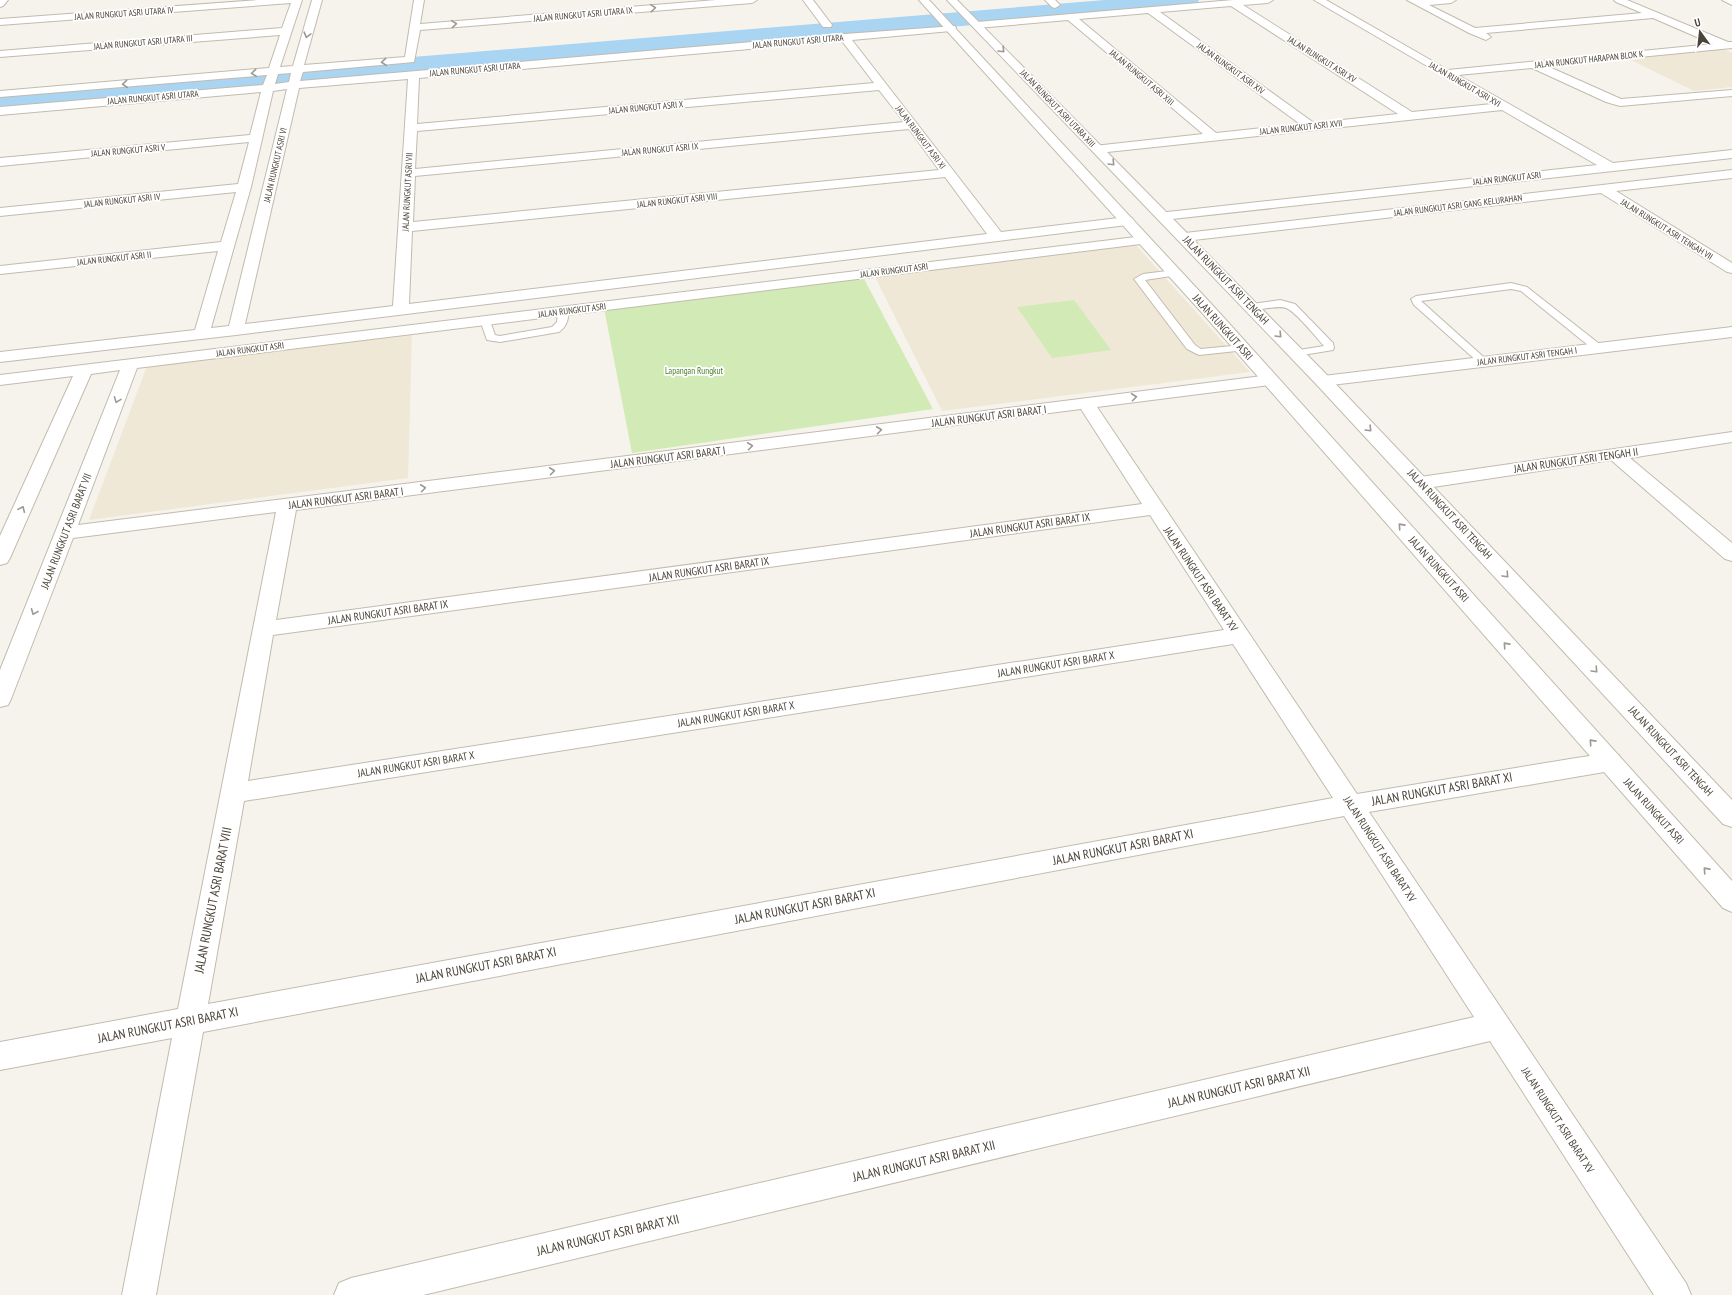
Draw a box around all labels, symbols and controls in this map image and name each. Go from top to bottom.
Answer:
one-way arrow [650,3,656,12]
street label: JALAN RUNGKUT ASRI UTARA IV [73,4,175,22]
street label: JALAN RUNGKUT ASRI UTARA IX [532,4,634,24]
north arrow [1680,12,1720,52]
text: U [1693,15,1702,30]
one-way arrow [451,19,457,28]
one-way arrow [304,31,312,38]
street label: JALAN RUNGKUT ASRI UTARA [751,31,845,51]
street label: JALAN RUNGKUT ASRI UTARA III [92,32,193,52]
street label: JALAN RUNGKUT ASRI XV [1285,33,1359,85]
street label: JALAN RUNGKUT ASRI XIV [1194,39,1268,97]
one-way arrow [997,45,1005,53]
street label: JALAN RUNGKUT ASRI XIII [1107,46,1177,107]
street label: JALAN RUNGKUT HARAPAN BLOK K [1533,48,1644,70]
one-way arrow [381,57,387,66]
street label: JALAN RUNGKUT ASRI UTARA [428,59,522,79]
street label: JALAN RUNGKUT ASRI XVI [1426,59,1503,109]
street label: JALAN RUNGKUT ASRI UTARA XIII [1017,66,1098,149]
one-way arrow [251,68,257,77]
one-way arrow [122,79,128,88]
street label: JALAN RUNGKUT ASRI UTARA [106,87,200,107]
street label: JALAN RUNGKUT ASRI X [607,98,684,116]
street label: JALAN RUNGKUT ASRI XI [893,102,949,171]
street label: JALAN RUNGKUT ASRI XVII [1258,117,1343,137]
street label: JALAN RUNGKUT ASRI VI [261,126,289,204]
street label: JALAN RUNGKUT ASRI IX [620,140,699,158]
street label: JALAN RUNGKUT ASRI V [89,141,166,159]
street label: JALAN RUNGKUT ASRI VII [399,152,415,233]
one-way arrow [1107,158,1115,166]
street label: JALAN RUNGKUT ASRI [1471,169,1542,187]
street label: JALAN RUNGKUT ASRI IV [82,190,162,210]
street label: JALAN RUNGKUT ASRI VIII [635,190,718,210]
street label: JALAN RUNGKUT ASRI GANG KELURAHAN [1392,192,1523,218]
street label: JALAN RUNGKUT ASRI TENGAH VII [1618,196,1715,262]
street label: JALAN RUNGKUT ASRI TENGAH [1180,233,1272,327]
street label: JALAN RUNGKUT ASRI II [75,249,152,267]
street label: JALAN RUNGKUT ASRI [858,260,929,280]
street label: JALAN RUNGKUT ASRI [1190,291,1256,363]
street label: JALAN RUNGKUT ASRI [536,300,607,320]
one-way arrow [1274,330,1282,338]
street label: JALAN RUNGKUT ASRI [214,339,285,359]
street label: JALAN RUNGKUT ASRI TENGAH I [1475,344,1578,368]
park label: Lapangan Rungkut [665,365,724,376]
one-way arrow [1131,393,1137,402]
one-way arrow [113,396,121,403]
street label: JALAN RUNGKUT ASRI BARAT I [930,402,1047,430]
one-way arrow [1364,424,1372,432]
one-way arrow [876,426,882,435]
one-way arrow [747,442,753,451]
street label: JALAN RUNGKUT ASRI BARAT I [609,443,726,471]
street label: JALAN RUNGKUT ASRI TENGAH II [1512,444,1639,476]
street label: JALAN RUNGKUT ASRI TENGAH [1404,465,1495,562]
one-way arrow [549,467,555,476]
street label: JALAN RUNGKUT ASRI BARAT VII [37,471,95,592]
street label: JALAN RUNGKUT ASRI BARAT I [287,484,404,512]
one-way arrow [420,484,426,493]
one-way arrow [17,506,25,514]
street label: JALAN RUNGKUT ASRI BARAT IX [968,510,1091,540]
street label: JALAN RUNGKUT ASRI BARAT XV [1160,523,1242,635]
one-way arrow [1398,524,1405,531]
street label: JALAN RUNGKUT ASRI [1405,532,1472,605]
street label: JALAN RUNGKUT ASRI BARAT IX [647,554,770,584]
one-way arrow [1501,570,1508,577]
street label: JALAN RUNGKUT ASRI BARAT IX [326,597,449,627]
one-way arrow [31,609,39,616]
one-way arrow [1503,642,1510,649]
street label: JALAN RUNGKUT ASRI BARAT X [996,648,1116,680]
one-way arrow [1590,665,1597,673]
street label: JALAN RUNGKUT ASRI BARAT X [676,698,796,730]
street label: JALAN RUNGKUT ASRI TENGAH [1625,702,1716,799]
one-way arrow [1590,739,1597,746]
street label: JALAN RUNGKUT ASRI BARAT X [356,748,476,780]
street label: JALAN RUNGKUT ASRI BARAT XI [1369,768,1514,810]
street label: JALAN RUNGKUT ASRI [1620,774,1687,847]
street label: JALAN RUNGKUT ASRI BARAT XV [1340,793,1420,905]
street label: JALAN RUNGKUT ASRI BARAT XI [1050,825,1195,869]
street label: JALAN RUNGKUT ASRI BARAT VIII [190,826,235,975]
one-way arrow [1704,868,1711,875]
street label: JALAN RUNGKUT ASRI BARAT XI [732,884,877,928]
street label: JALAN RUNGKUT ASRI BARAT XI [413,943,558,987]
street label: JALAN RUNGKUT ASRI BARAT XI [95,1003,240,1047]
street label: JALAN RUNGKUT ASRI BARAT XII [1165,1062,1312,1112]
street label: JALAN RUNGKUT ASRI BARAT XV [1518,1064,1598,1176]
street label: JALAN RUNGKUT ASRI BARAT XII [850,1136,997,1186]
street label: JALAN RUNGKUT ASRI BARAT XII [534,1210,681,1260]

